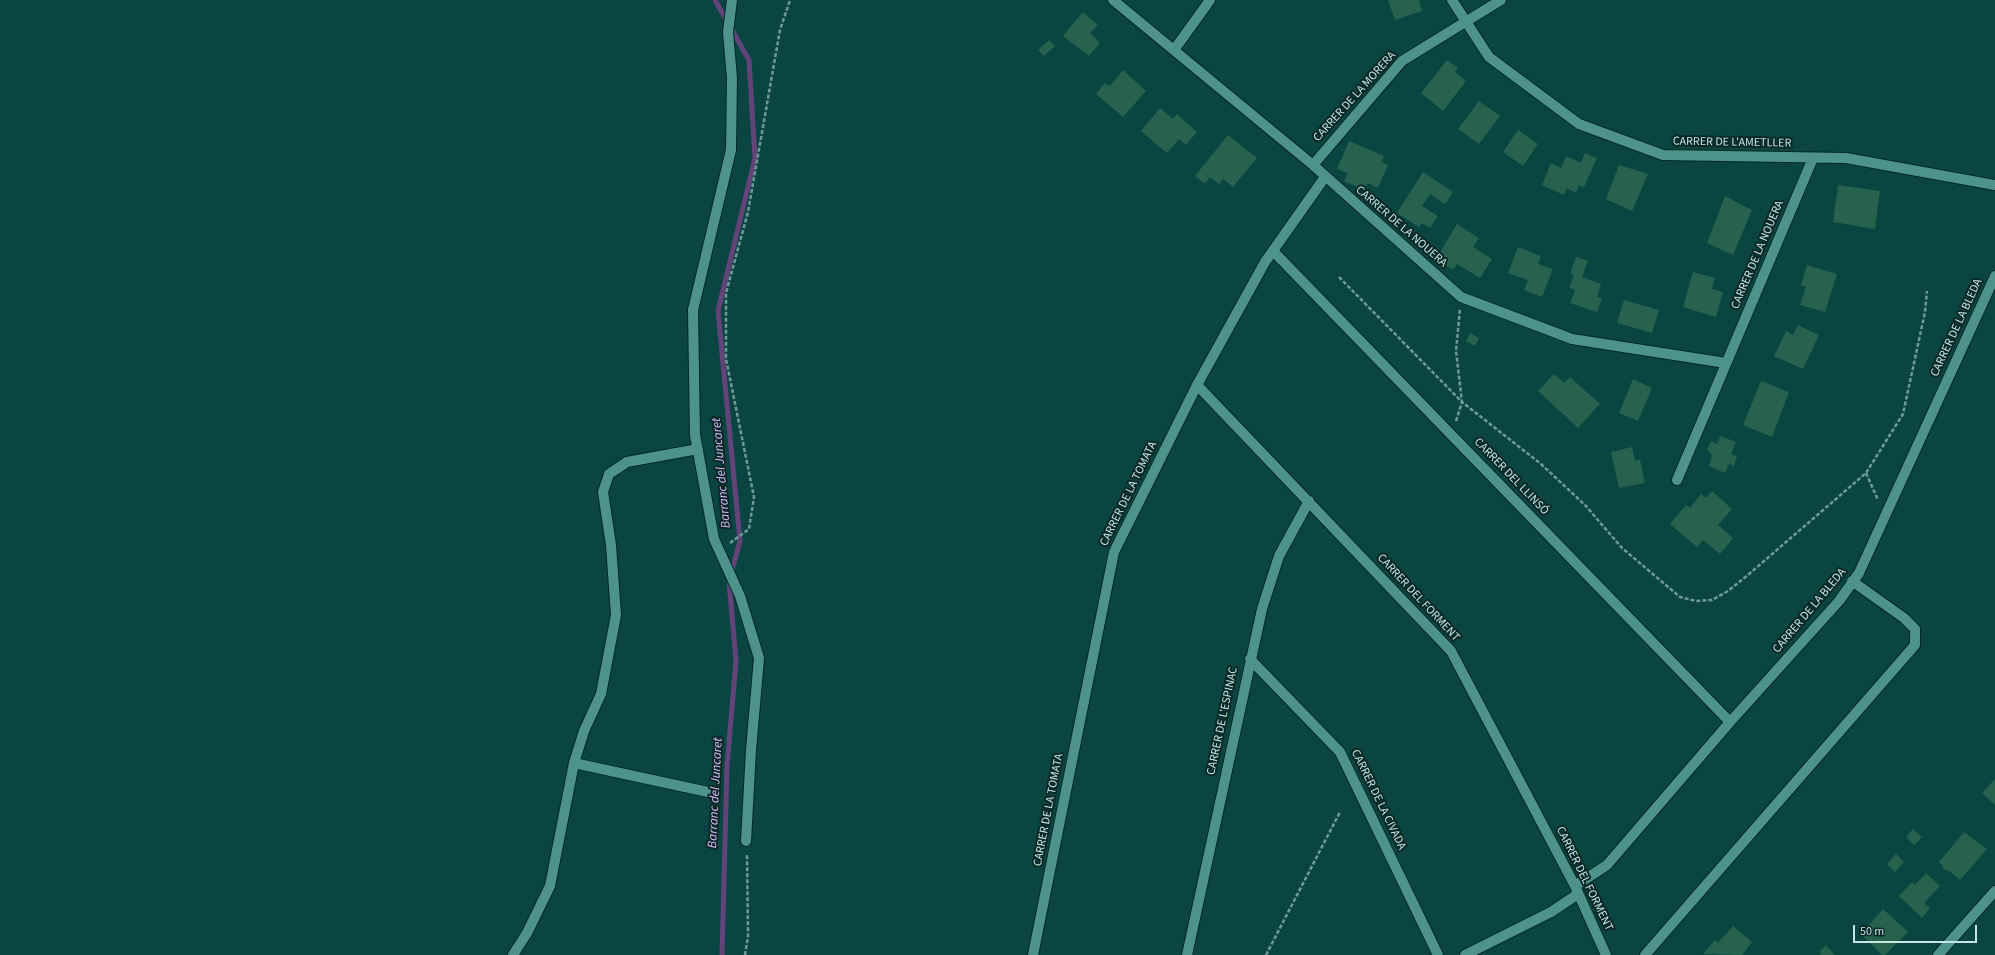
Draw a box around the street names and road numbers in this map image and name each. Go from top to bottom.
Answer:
street label: CARRER DE LA MORERA [1311,49,1399,145]
street label: CARRER DE L'AMETLLER [1673,135,1791,151]
street label: CARRER DE LA NOUERA [1352,183,1450,271]
street label: CARRER DE LA NOUERA [1729,199,1787,311]
street label: CARRER DE LA BLEDA [1928,277,1986,379]
street label: CARRER DEL LLINSÓ [1471,436,1551,518]
street label: CARRER DE LA TOMATA [1097,439,1161,549]
street label: CARRER DEL FORMENT [1374,551,1462,645]
street label: CARRER DE LA BLEDA [1770,566,1850,656]
street label: CARRER DE L'ESPINAC [1205,666,1241,776]
street label: CARRER DE LA CIVADA [1347,748,1409,852]
street label: CARRER DE LA TOMATA [1031,752,1067,868]
street label: CARRER DEL FORMENT [1552,824,1616,934]

